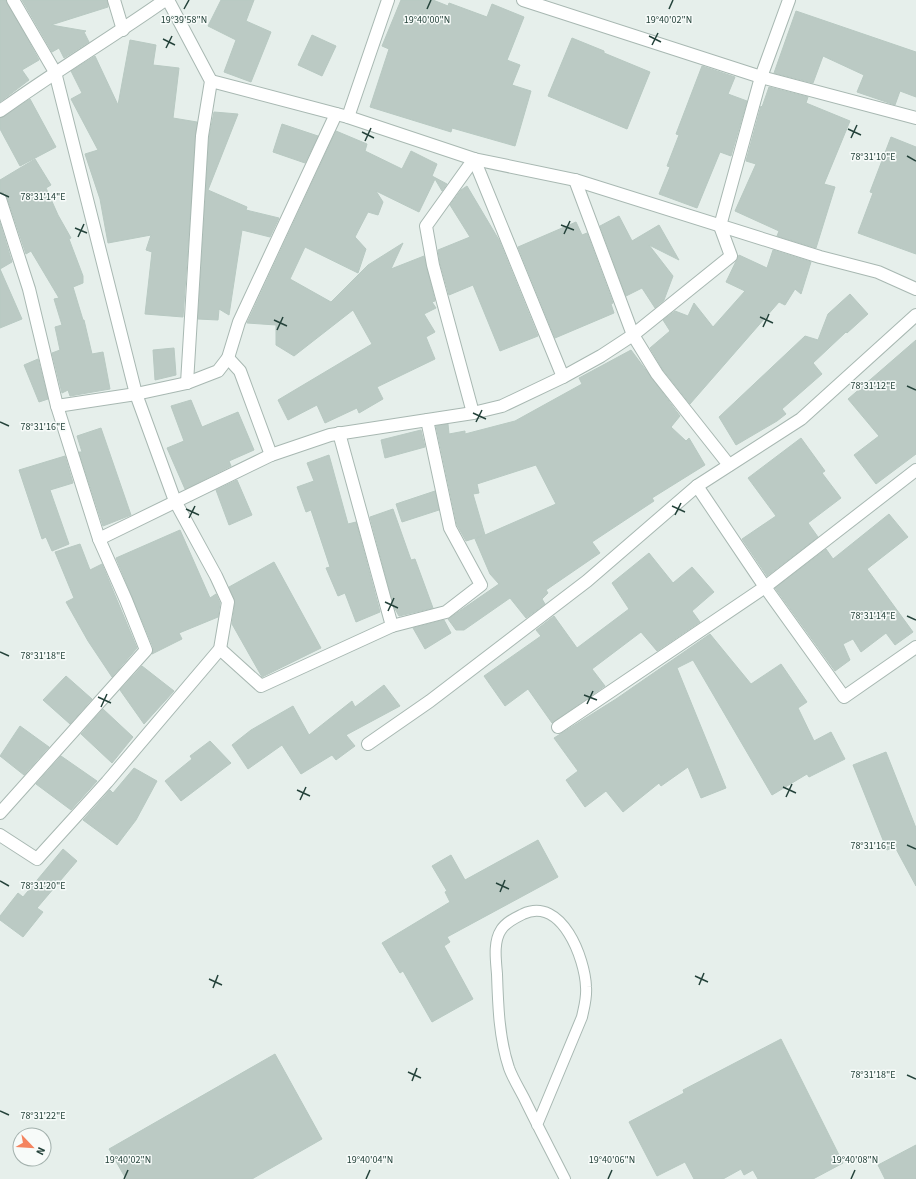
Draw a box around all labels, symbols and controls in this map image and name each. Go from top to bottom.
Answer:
text: 19°39'58"N [161,13,207,27]
text: 19°40'00"N [404,13,450,27]
text: 19°40'02"N [646,13,692,27]
text: 78°31'10"E [850,150,896,164]
text: 78°31'14"E [20,190,66,204]
text: 78°31'12"E [850,379,896,393]
text: 78°31'16"E [20,420,66,434]
text: 78°31'14"E [850,609,896,623]
text: 78°31'18"E [20,649,66,663]
text: 78°31'16"E [850,839,896,853]
text: 78°31'20"E [20,879,66,893]
text: 78°31'18"E [850,1068,896,1082]
text: 78°31'22"E [20,1109,66,1123]
north arrow [12,1127,52,1167]
text: N [32,1145,49,1158]
text: 19°40'02"N [105,1153,151,1167]
text: 19°40'04"N [347,1153,393,1167]
text: 19°40'06"N [589,1153,635,1167]
text: 19°40'08"N [832,1153,878,1167]

